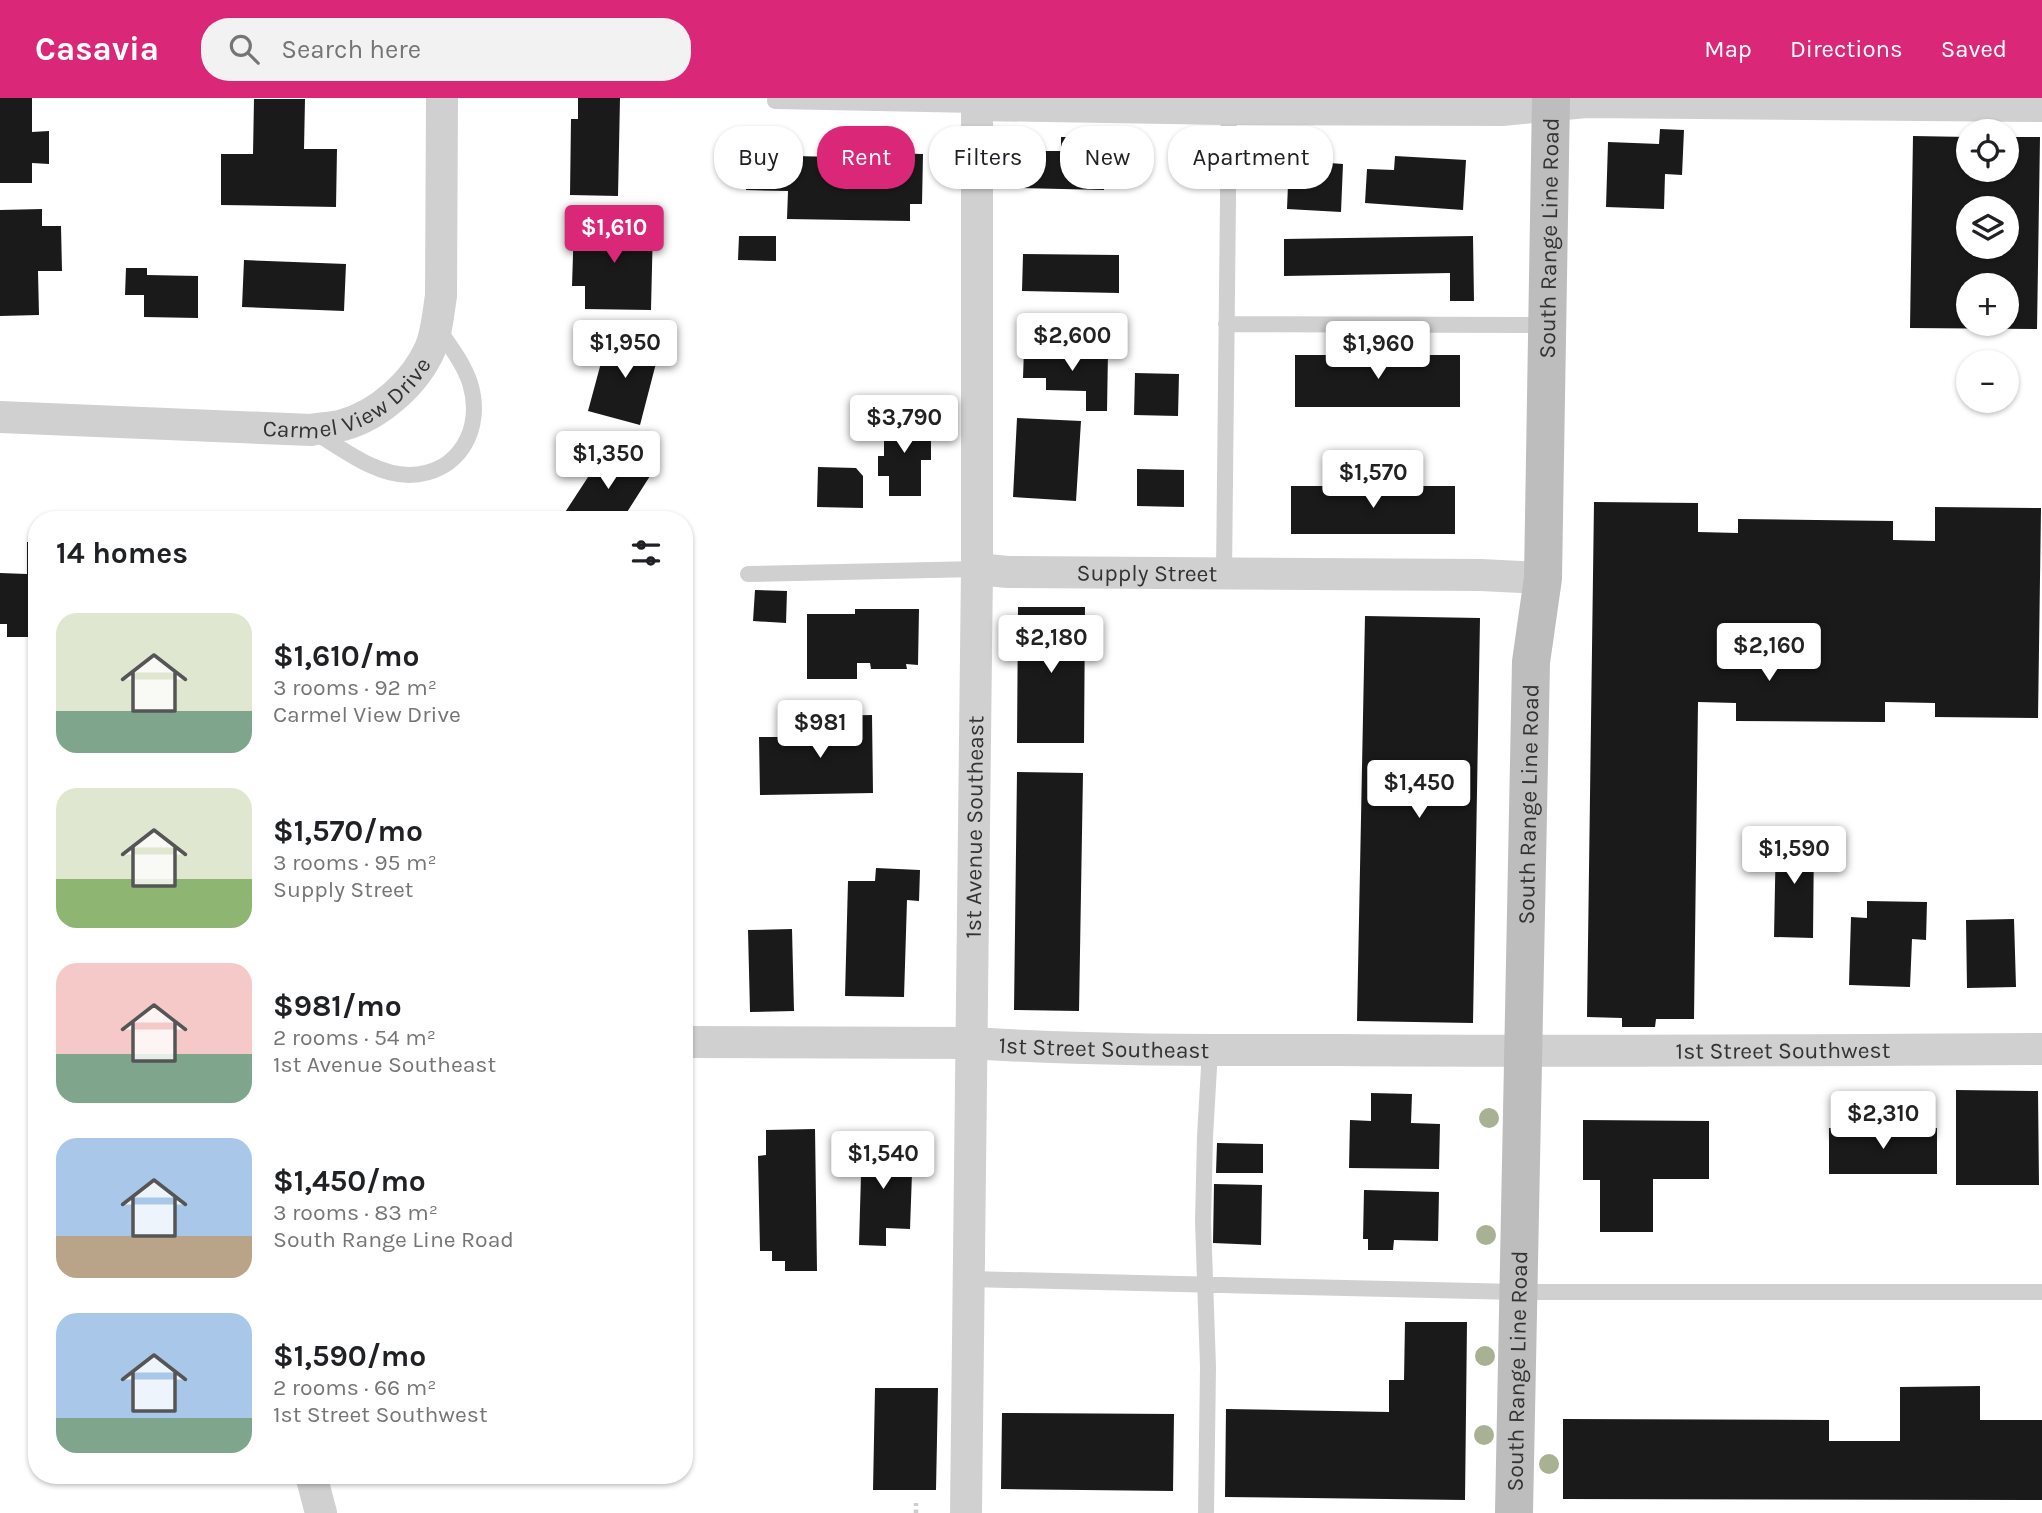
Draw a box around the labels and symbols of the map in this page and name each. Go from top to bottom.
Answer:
street label: South Range Line Road [1534,117,1565,359]
pin: $1,610 [557,206,671,265]
pin: $2,600 [1015,314,1129,373]
pin: $1,950 [568,320,682,380]
pin: $1,960 [1321,322,1435,381]
street label: Carmel View Drive [262,352,437,444]
pin: $3,790 [847,396,961,455]
pin: $1,350 [551,432,665,491]
pin: $1,570 [1316,450,1430,510]
street label: Supply Street [1076,559,1218,587]
pin: $2,180 [994,616,1108,675]
pin: $2,160 [1712,624,1826,683]
street label: South Range Line Road [1513,683,1545,925]
pin: $981 [779,700,861,760]
street label: 1st Avenue Southeast [960,715,989,939]
pin: $1,450 [1362,760,1476,820]
pin: $1,590 [1737,826,1851,886]
street label: 1st Street Southeast [998,1032,1210,1064]
street label: 1st Street Southwest [1675,1037,1891,1065]
pin: $2,310 [1826,1091,1940,1151]
pin: $1,540 [826,1132,940,1191]
street label: South Range Line Road [1501,1250,1533,1492]

